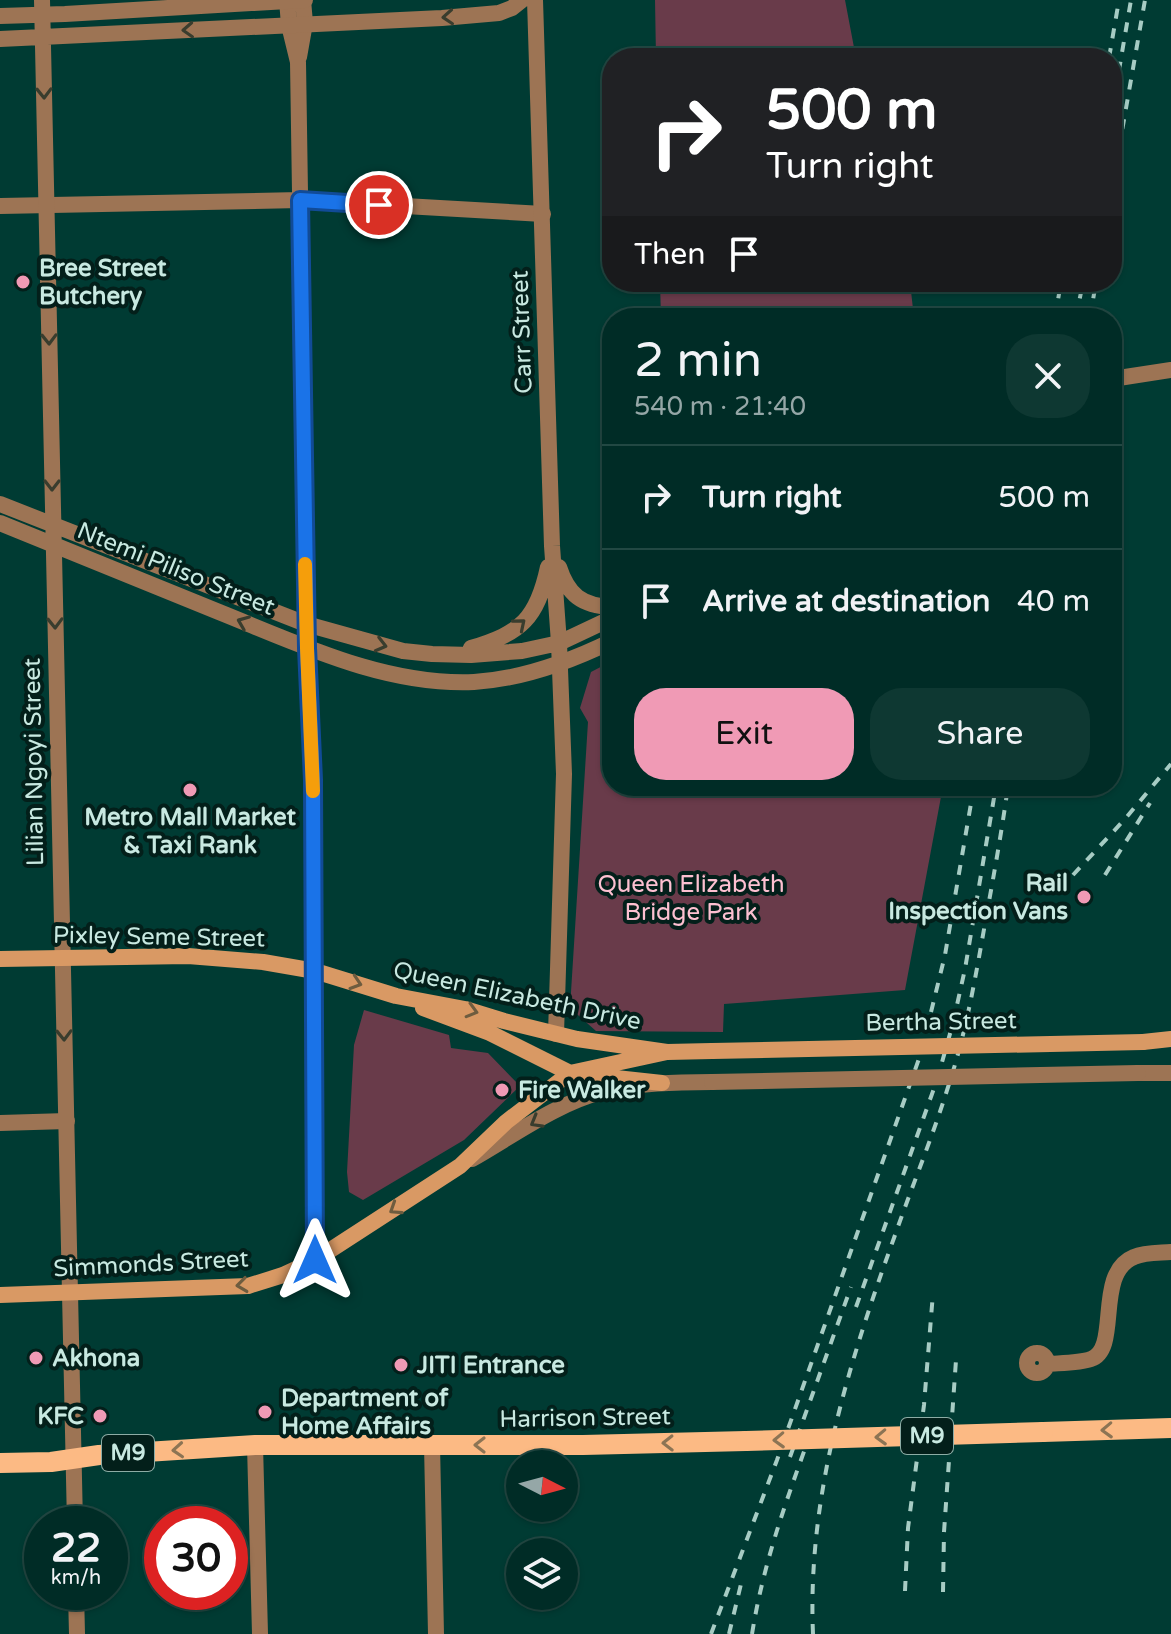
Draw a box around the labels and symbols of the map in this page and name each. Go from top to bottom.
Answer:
one-way arrow [441,8,454,25]
one-way arrow [181,21,194,38]
one-way arrow [35,87,53,100]
pin [345,171,413,239]
place label: Bree Street Butchery [39,254,167,311]
street label: Carr Street [505,270,539,394]
marker: Bree Street Butchery [14,273,32,291]
one-way arrow [41,333,58,346]
one-way arrow [43,479,61,492]
street label: Ntemi Piliso Street [73,516,279,622]
one-way arrow [237,615,251,632]
one-way arrow [47,617,64,630]
one-way arrow [510,619,525,634]
one-way arrow [374,636,388,653]
street label: Lilian Ngoyi Street [18,658,50,866]
marker: Metro Mall Market & Taxi Rank [181,781,199,799]
place label: Metro Mall Market & Taxi Rank [84,803,297,860]
place label: Rail Inspection Vans [888,869,1068,926]
park label: Queen Elizabeth Bridge Park [597,870,785,927]
marker: Rail Inspection Vans [1075,888,1093,906]
street label: Pixley Seme Street [53,921,265,953]
street label: Queen Elizabeth Drive [390,956,644,1036]
one-way arrow [348,974,362,990]
one-way arrow [465,1002,479,1018]
street label: Bertha Street [865,1006,1017,1038]
one-way arrow [56,1029,73,1042]
place label: Fire Walker [518,1076,646,1105]
marker: Fire Walker [493,1081,511,1099]
one-way arrow [530,1112,545,1128]
one-way arrow [389,1199,403,1214]
position arrow [273,1218,357,1302]
street label: Simmonds Street [53,1244,249,1284]
one-way arrow [236,1277,249,1294]
place label: Akhona [52,1344,140,1373]
marker: Akhona [27,1349,45,1367]
place label: JITI Entrance [416,1351,565,1380]
marker: JITI Entrance [392,1356,410,1374]
place label: Department of Home Affairs [281,1384,449,1441]
place label: KFC [37,1402,84,1431]
street label: Harrison Street [499,1402,671,1434]
marker: Department of Home Affairs [256,1403,274,1421]
marker: KFC [91,1407,109,1425]
road number: M9 [901,1418,953,1454]
one-way arrow [1100,1422,1113,1439]
one-way arrow [874,1429,887,1446]
one-way arrow [772,1432,785,1449]
road number: M9 [102,1435,154,1471]
one-way arrow [661,1435,674,1452]
one-way arrow [473,1436,486,1454]
one-way arrow [171,1441,184,1458]
north arrow [506,1450,578,1522]
speed limit sign: 30 [144,1506,248,1610]

